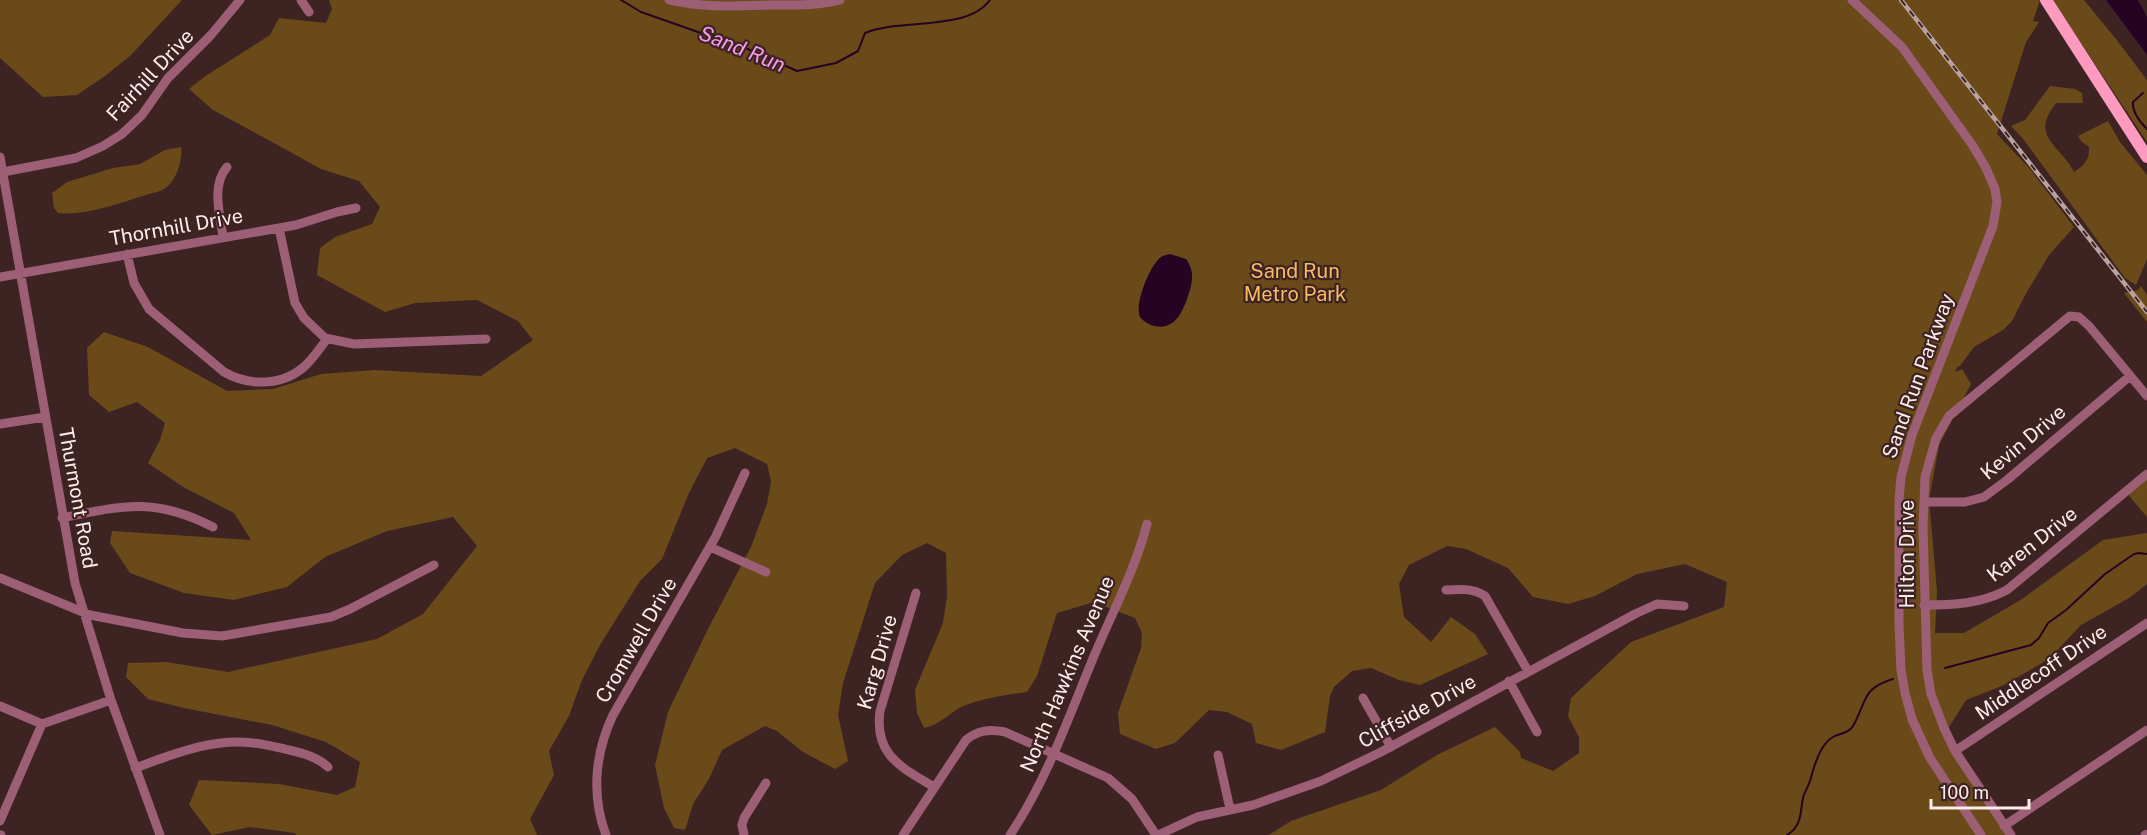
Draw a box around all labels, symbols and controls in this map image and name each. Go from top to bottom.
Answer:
water label: Sand Run [695,20,789,77]
street label: Fairhill Drive [101,24,199,126]
street label: Thornhill Drive [107,203,245,251]
park label: Sand Run Metro Park [1244,259,1346,306]
street label: Sand Run Parkway [1877,290,1959,462]
street label: Kevin Drive [1976,399,2070,485]
street label: Thurmont Road [54,426,102,570]
street label: Hilton Drive [1895,500,1919,608]
street label: Karen Drive [1982,501,2082,587]
street label: North Hawkins Avenue [1015,572,1119,776]
street label: Cromwell Drive [590,573,682,707]
street label: Karg Drive [852,612,902,712]
street label: Middlecoff Drive [1971,619,2111,725]
street label: Cliffside Drive [1354,669,1480,753]
scale bar [1931,772,2028,810]
text: 100 m [1940,782,1989,803]

